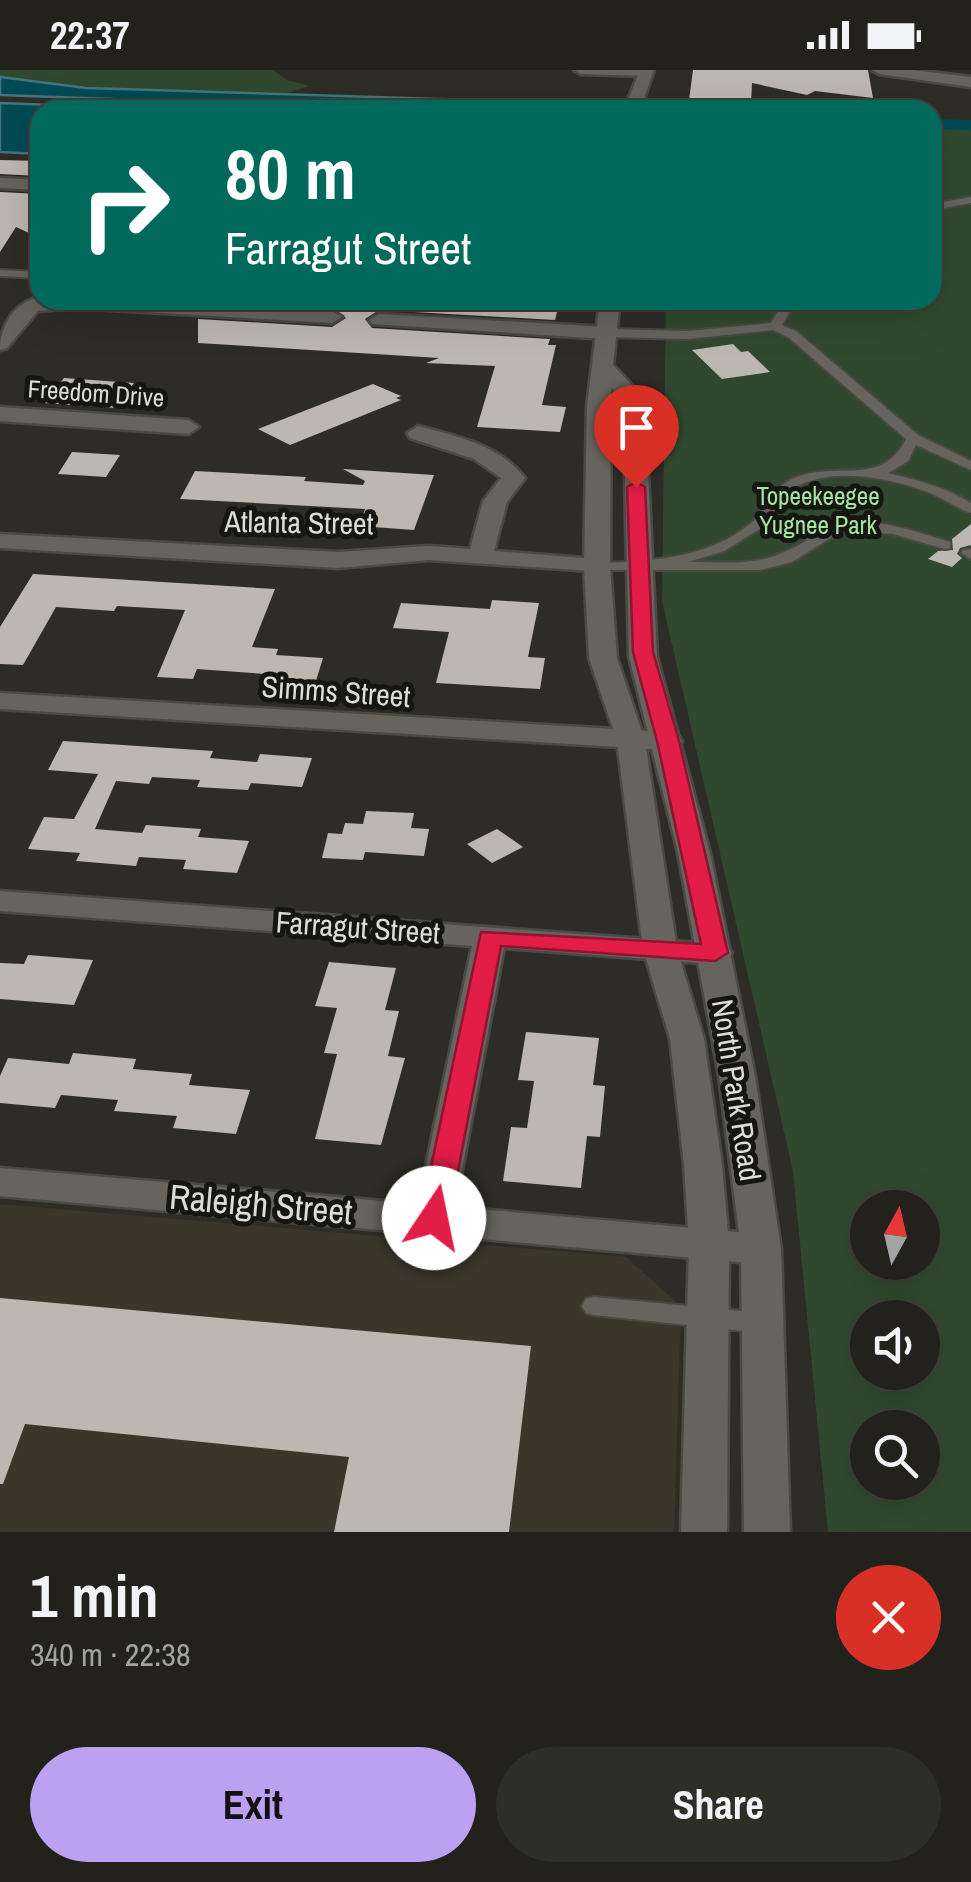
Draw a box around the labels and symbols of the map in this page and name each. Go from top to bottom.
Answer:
street label: Freedom Drive [27,371,165,415]
pin [594,385,679,488]
park label: Topeekeegee Yugnee Park [756,479,880,542]
street label: Atlanta Street [223,501,374,543]
street label: Simms Street [260,666,412,716]
street label: Farragut Street [275,901,441,953]
street label: North Park Road [703,996,771,1184]
position arrow [382,1166,486,1270]
street label: Raleigh Street [168,1173,354,1235]
north arrow [850,1190,940,1280]

